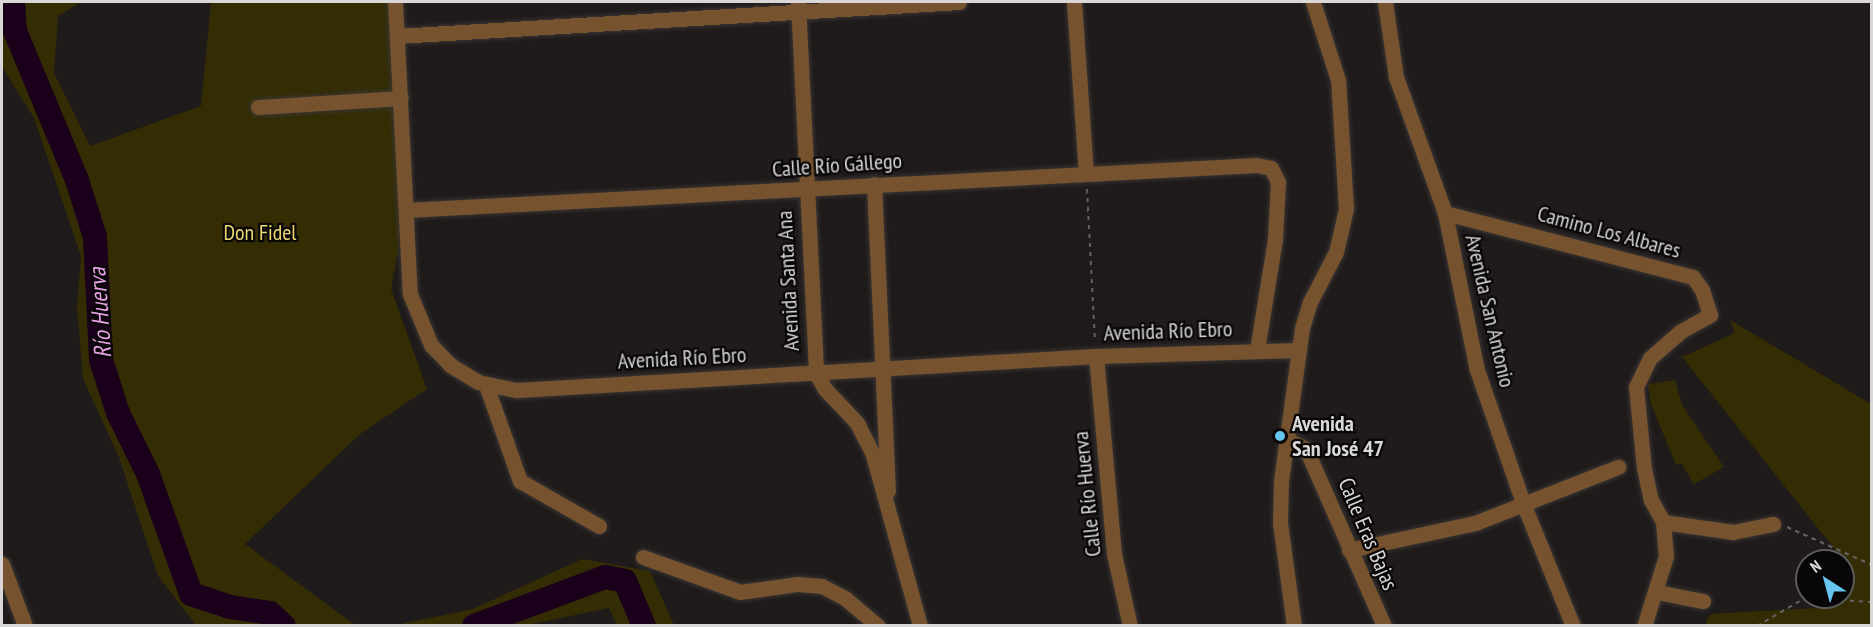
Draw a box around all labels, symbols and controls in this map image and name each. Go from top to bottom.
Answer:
street label: Calle Río Gállego [771,147,903,183]
street label: Camino Los Albares [1534,200,1684,264]
street label: Avenida Santa Ana [771,210,805,352]
park label: Don Fidel [224,220,296,246]
street label: Avenida San Antonio [1460,232,1520,390]
water label: Río Huerva [82,267,118,359]
street label: Avenida Río Ebro [1103,316,1233,346]
street label: Avenida Río Ebro [617,341,747,375]
place label: Avenida San José 47 [1292,410,1384,462]
marker: Avenida San José 47 [1273,429,1287,443]
street label: Calle Río Huerva [1067,430,1107,558]
street label: Calle Eras Bajas [1333,474,1403,594]
north arrow [1795,549,1855,609]
text: N [1806,555,1825,577]

